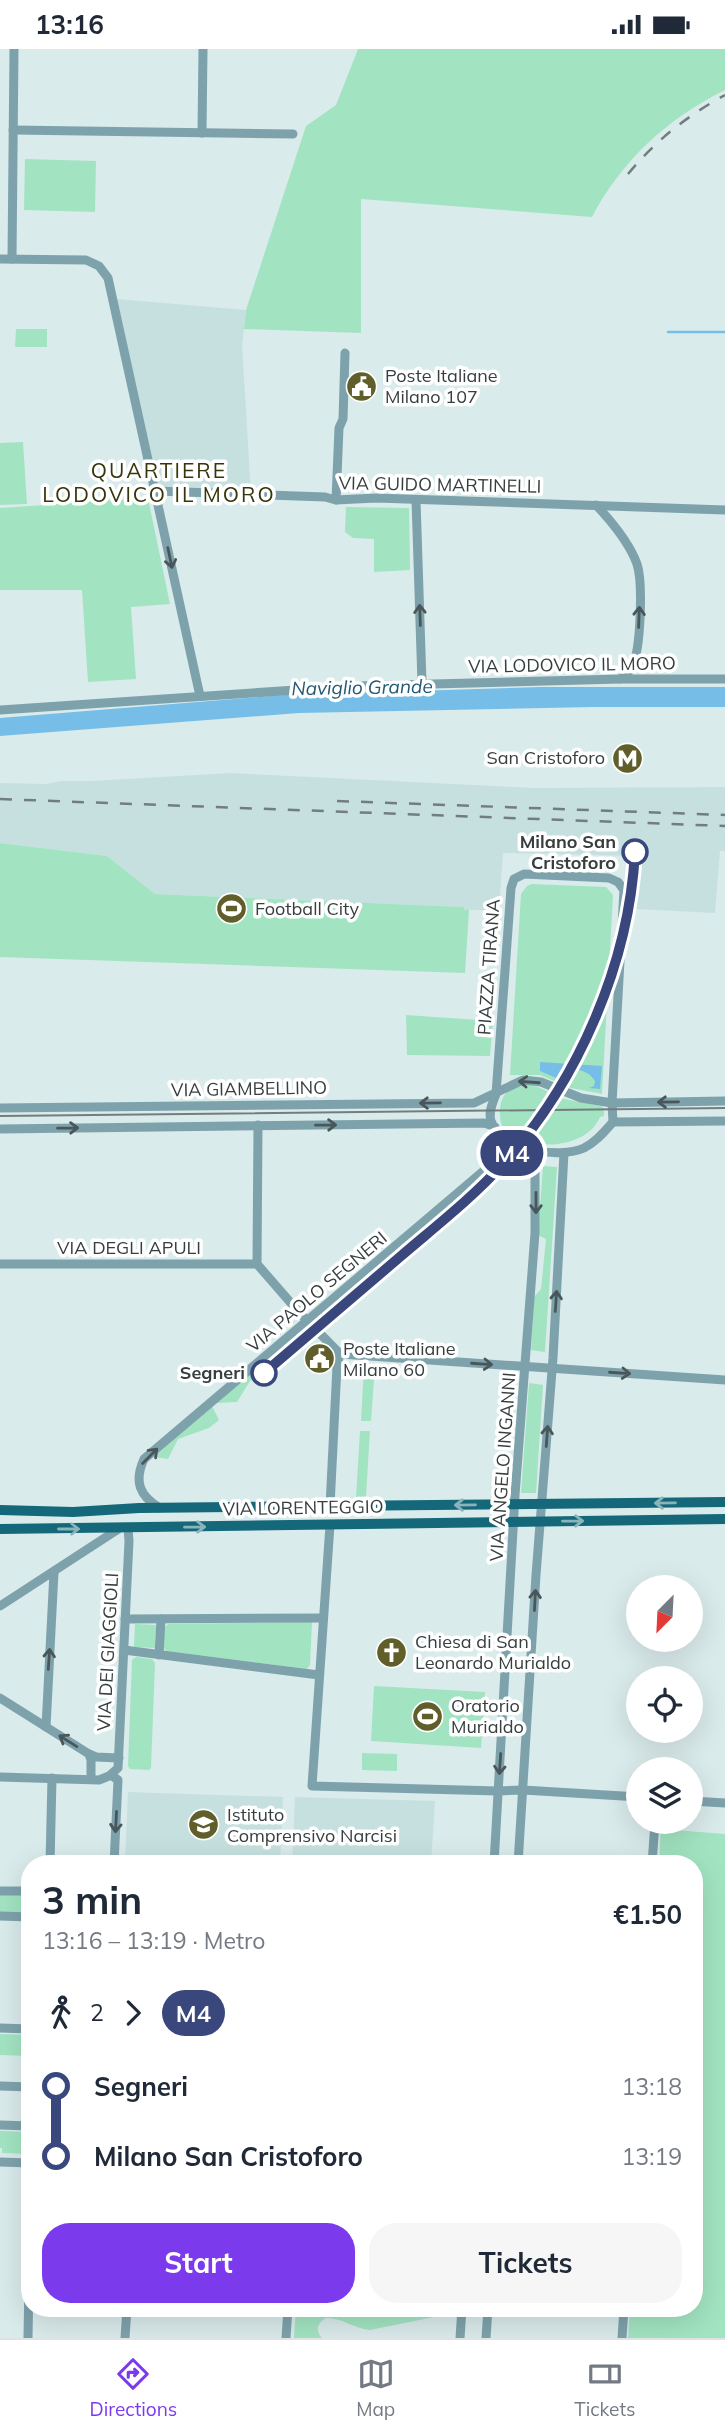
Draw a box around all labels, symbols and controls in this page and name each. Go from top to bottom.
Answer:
text: 13:16 [35,8,104,41]
place label: Poste Italiane Milano 107 [385,364,498,408]
public building icon: Poste Italiane Milano 107 [345,369,379,403]
district label: QUARTIERE LODOVICO IL MORO [42,457,276,507]
street label: VIA GUIDO MARTINELLI [338,471,542,498]
one-way arrow [163,546,177,569]
one-way arrow [413,604,426,627]
one-way arrow [632,606,646,629]
street label: VIA LODOVICO IL MORO [468,651,676,678]
water label: Naviglio Grande [291,674,433,700]
metro station icon: San Cristoforo [611,741,645,775]
place label: San Cristoforo [487,746,605,769]
place label: Milano San Cristoforo [520,830,616,874]
marker: Milano San Cristoforo [622,839,648,865]
sports icon: Football City [215,892,249,926]
place label: Football City [255,897,359,920]
street label: PIAZZA TIRANA [472,898,505,1036]
one-way arrow [518,1075,541,1088]
street label: VIA GIAMBELLINO [171,1076,327,1101]
one-way arrow [657,1095,680,1109]
one-way arrow [419,1096,442,1110]
one-way arrow [314,1118,337,1132]
one-way arrow [56,1121,79,1135]
line badge: M4 [480,1130,544,1176]
text: M4 [494,1138,530,1168]
one-way arrow [529,1191,543,1214]
street label: VIA PAOLO SEGNERI [242,1226,392,1357]
street label: VIA DEGLI APULI [57,1236,201,1259]
one-way arrow [550,1289,563,1312]
place label: Poste Italiane Milano 60 [343,1337,456,1381]
public building icon: Poste Italiane Milano 60 [303,1342,337,1376]
one-way arrow [470,1358,492,1371]
marker: Segneri [251,1360,277,1386]
place label: Segneri [180,1361,245,1384]
one-way arrow [608,1367,631,1380]
street label: VIA ANGELO INGANNI [484,1372,521,1562]
one-way arrow [541,1425,554,1448]
one-way arrow [142,1447,159,1464]
street label: VIA LORENTEGGIO [222,1495,384,1520]
one-way arrow [654,1496,677,1510]
one-way arrow [454,1498,477,1512]
one-way arrow [561,1514,584,1528]
one-way arrow [184,1520,207,1534]
one-way arrow [58,1522,81,1536]
street label: VIA DEI GIAGGIOLI [92,1572,123,1732]
north arrow [626,1575,704,1652]
map controls [626,1575,703,1834]
one-way arrow [528,1588,541,1611]
place label: Chiesa di San Leonardo Murialdo [415,1630,571,1674]
church icon: Chiesa di San Leonardo Murialdo [375,1635,409,1669]
one-way arrow [43,1648,56,1671]
button: locate [626,1666,703,1743]
place label: Oratorio Murialdo [451,1694,524,1738]
sports icon: Oratorio Murialdo [411,1699,445,1733]
one-way arrow [58,1733,78,1747]
one-way arrow [493,1752,506,1774]
button: layers [626,1757,703,1834]
place label: Istituto Comprensivo Narcisi [227,1803,397,1847]
school or university icon: Istituto Comprensivo Narcisi [187,1808,221,1842]
one-way arrow [110,1810,123,1833]
text: 3 min [42,1876,142,1924]
text: €1.50 [613,1898,682,1931]
text: 13:16 – 13:19 · Metro [42,1926,265,1955]
icon: walk [42,1994,80,2032]
icon: forward [114,1994,152,2032]
text: 2 [90,1998,104,2027]
text: M4 [176,1998,211,2028]
text: Segneri [94,2070,188,2103]
text: 13:18 [622,2072,682,2101]
text: Milano San Cristoforo [94,2140,363,2173]
text: 13:19 [622,2142,682,2171]
button: Start [42,2223,355,2303]
button: Tickets [369,2223,682,2303]
tab: Directions [89,2355,177,2421]
tab: Map [356,2355,395,2421]
tab: Tickets [574,2355,636,2421]

